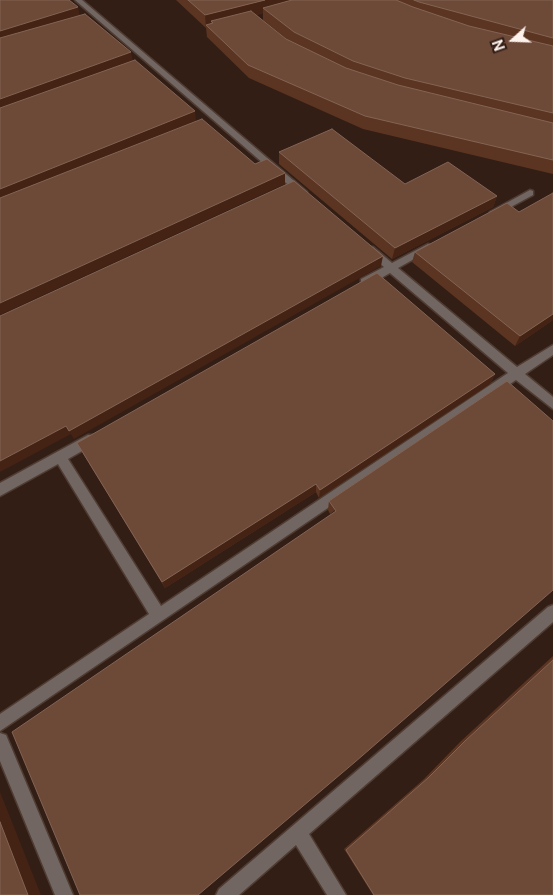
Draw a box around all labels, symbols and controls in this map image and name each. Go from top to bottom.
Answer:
north arrow [488,15,538,65]
text: N [490,37,508,53]

